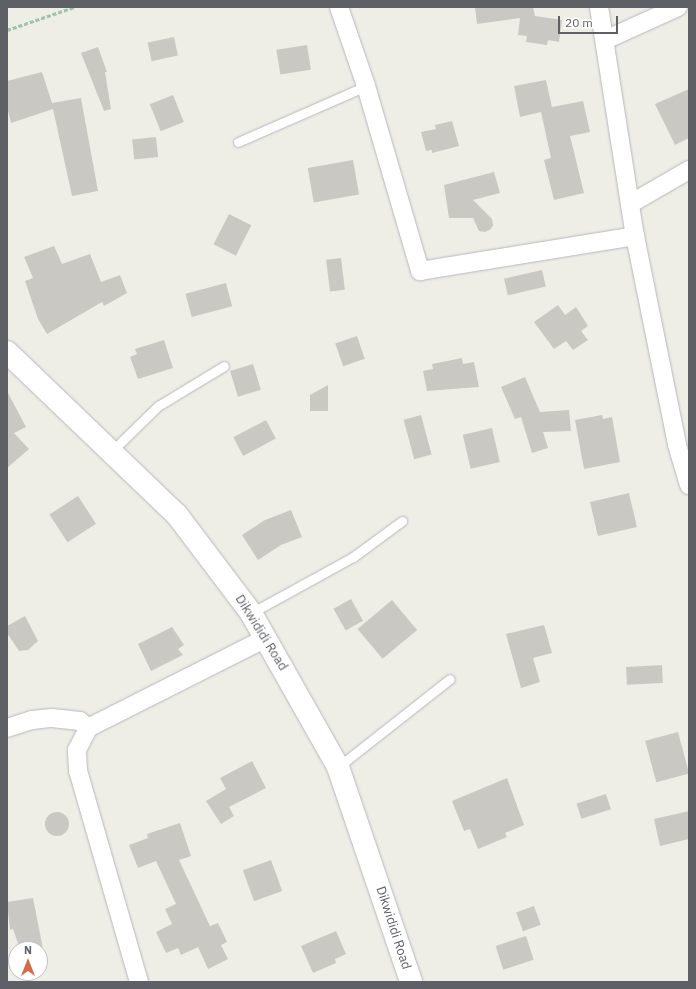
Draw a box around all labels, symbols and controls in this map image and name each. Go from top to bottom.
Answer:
scale bar [560,8,620,34]
text: 20 m [565,15,593,30]
street label: Dikwididi Road [231,592,291,674]
street label: Dikwididi Road [372,884,414,972]
north arrow [8,941,48,981]
text: N [24,943,32,957]

